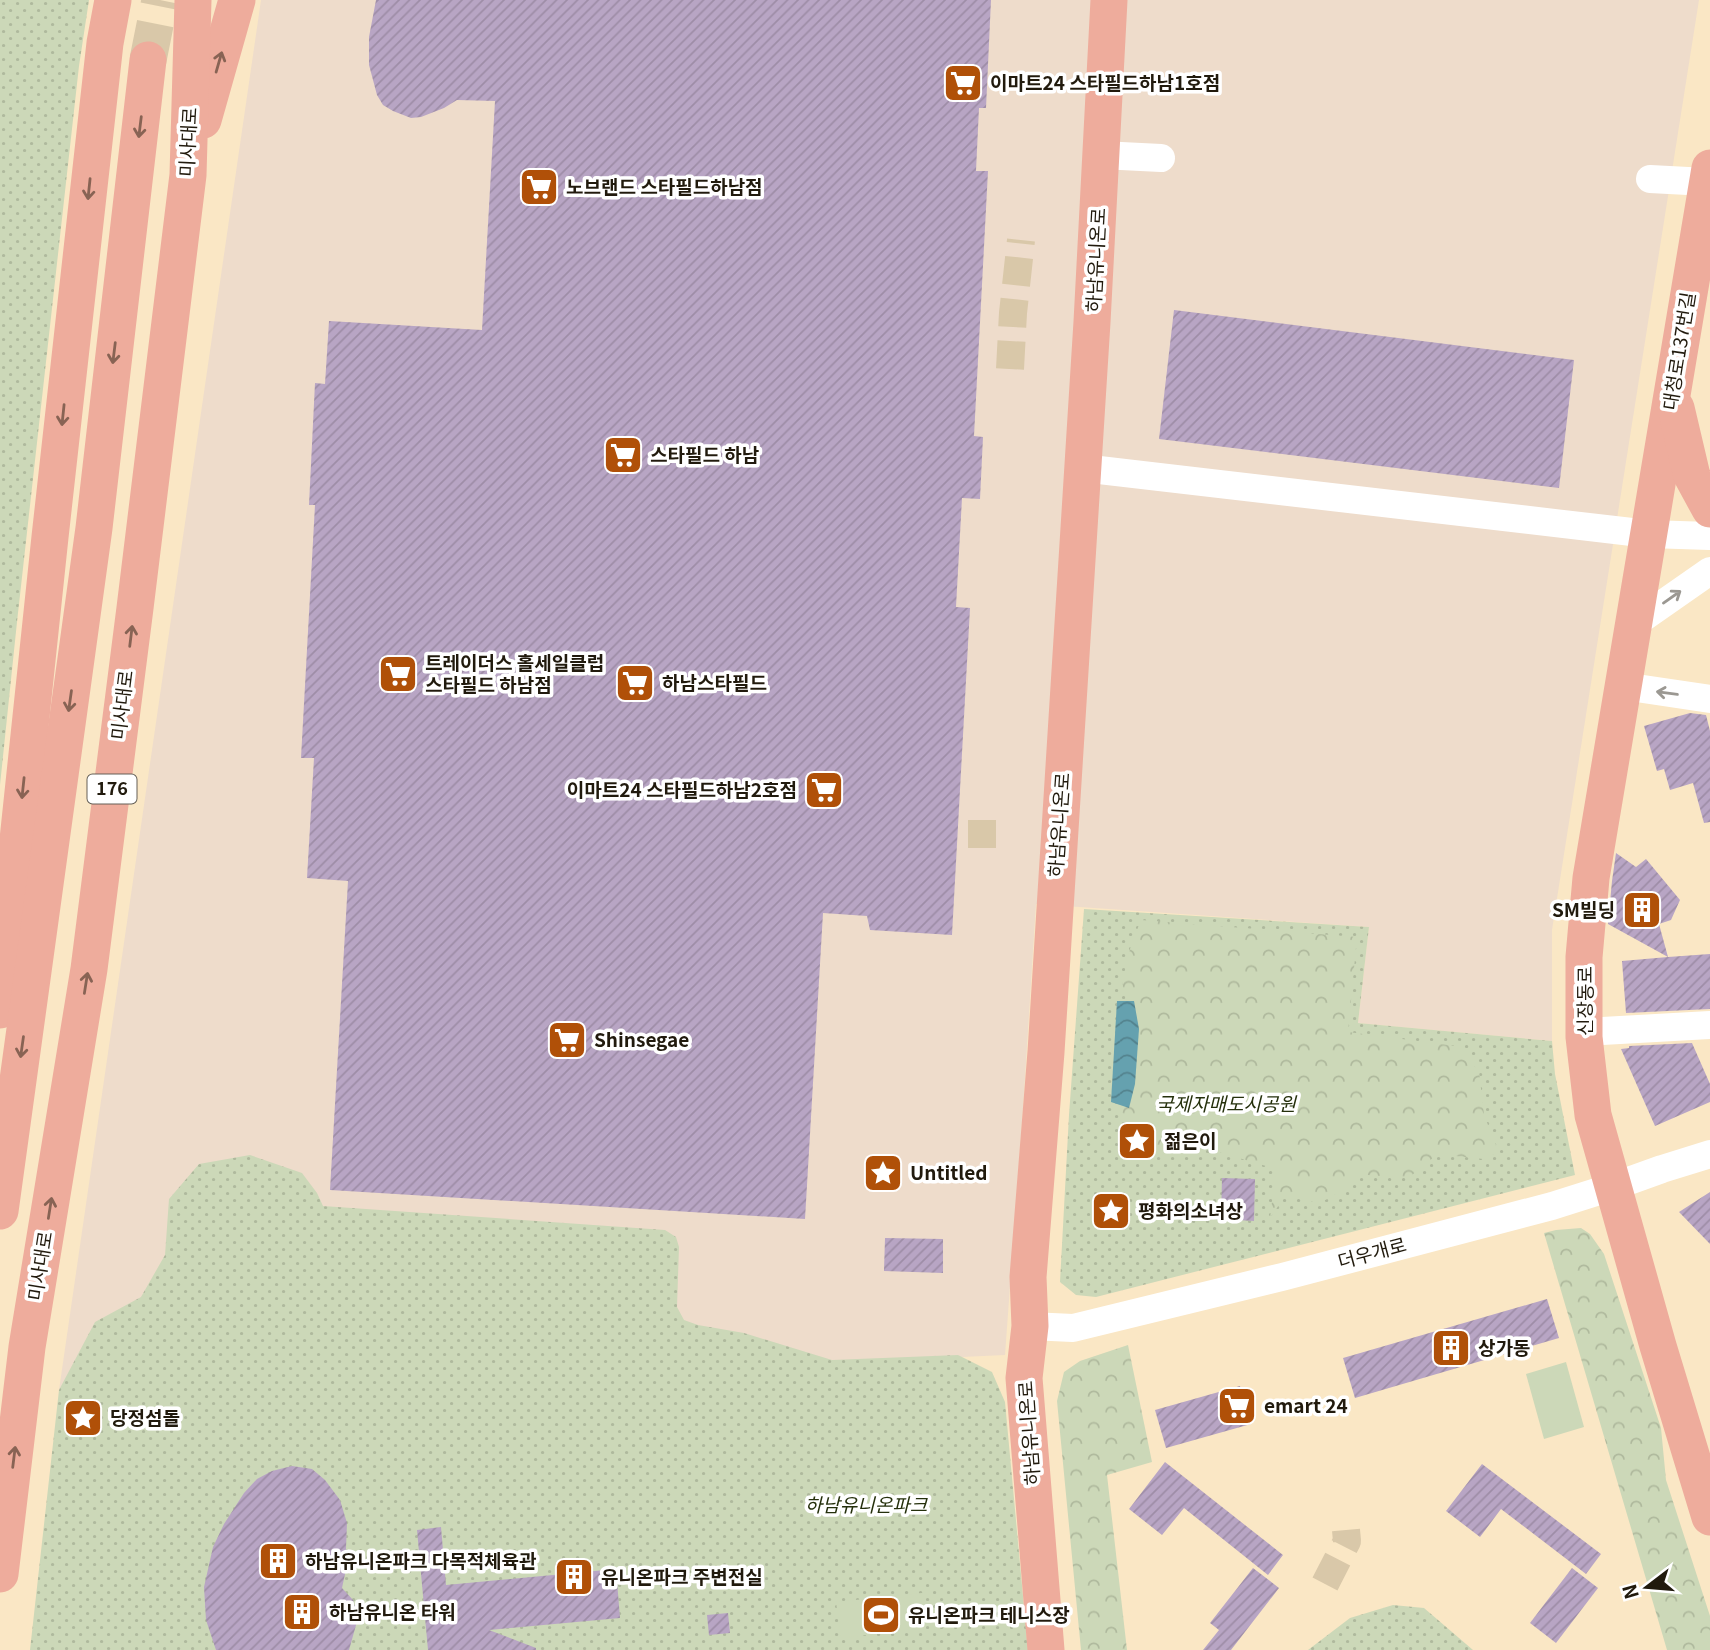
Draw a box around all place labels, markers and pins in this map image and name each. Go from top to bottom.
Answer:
supermarket icon: 이마트24 스타필드하남1호점 [942,62,984,104]
place label: 이마트24 스타필드하남1호점 [990,68,1220,95]
supermarket icon: 노브랜드 스타필드하남점 [518,166,560,208]
place label: 노브랜드 스타필드하남점 [566,172,763,199]
supermarket icon: 스타필드 하남 [602,434,644,476]
place label: 스타필드 하남 [650,440,759,467]
place label: 트레이더스 홀세일클럽 스타필드 하남점 [425,648,604,697]
supermarket icon: 트레이더스 홀세일클럽 스타필드 하남점 [377,653,419,695]
supermarket icon: 하남스타필드 [614,662,656,704]
place label: 하남스타필드 [662,668,767,695]
supermarket icon: 이마트24 스타필드하남2호점 [803,769,845,811]
place label: 이마트24 스타필드하남2호점 [567,775,797,802]
building icon: SM빌딩 [1621,889,1663,931]
place label: SM빌딩 [1552,895,1615,922]
supermarket icon: Shinsegae [546,1019,588,1061]
place label: Shinsegae [594,1025,689,1052]
place icon: 젊은이 [1116,1120,1158,1162]
place label: 젊은이 [1164,1126,1216,1153]
place icon: Untitled [862,1152,904,1194]
place label: Untitled [910,1158,987,1185]
place icon: 평화의소녀상 [1090,1190,1132,1232]
place label: 평화의소녀상 [1138,1196,1243,1223]
building icon: 상가동 [1430,1327,1472,1369]
place label: 상가동 [1478,1333,1530,1360]
supermarket icon: emart 24 [1216,1385,1258,1427]
place label: emart 24 [1264,1391,1348,1418]
place icon: 당정섬돌 [62,1397,104,1439]
place label: 당정섬돌 [110,1403,180,1430]
building icon: 하남유니온파크 다목적체육관 [257,1540,299,1582]
place label: 하남유니온파크 다목적체육관 [305,1546,537,1573]
building icon: 유니온파크 주변전실 [553,1556,595,1598]
place label: 유니온파크 주변전실 [601,1562,763,1589]
building icon: 하남유니온 타워 [281,1591,323,1633]
sports icon: 유니온파크 테니스장 [860,1594,902,1636]
place label: 하남유니온 타워 [329,1597,456,1624]
place label: 유니온파크 테니스장 [908,1600,1070,1627]

